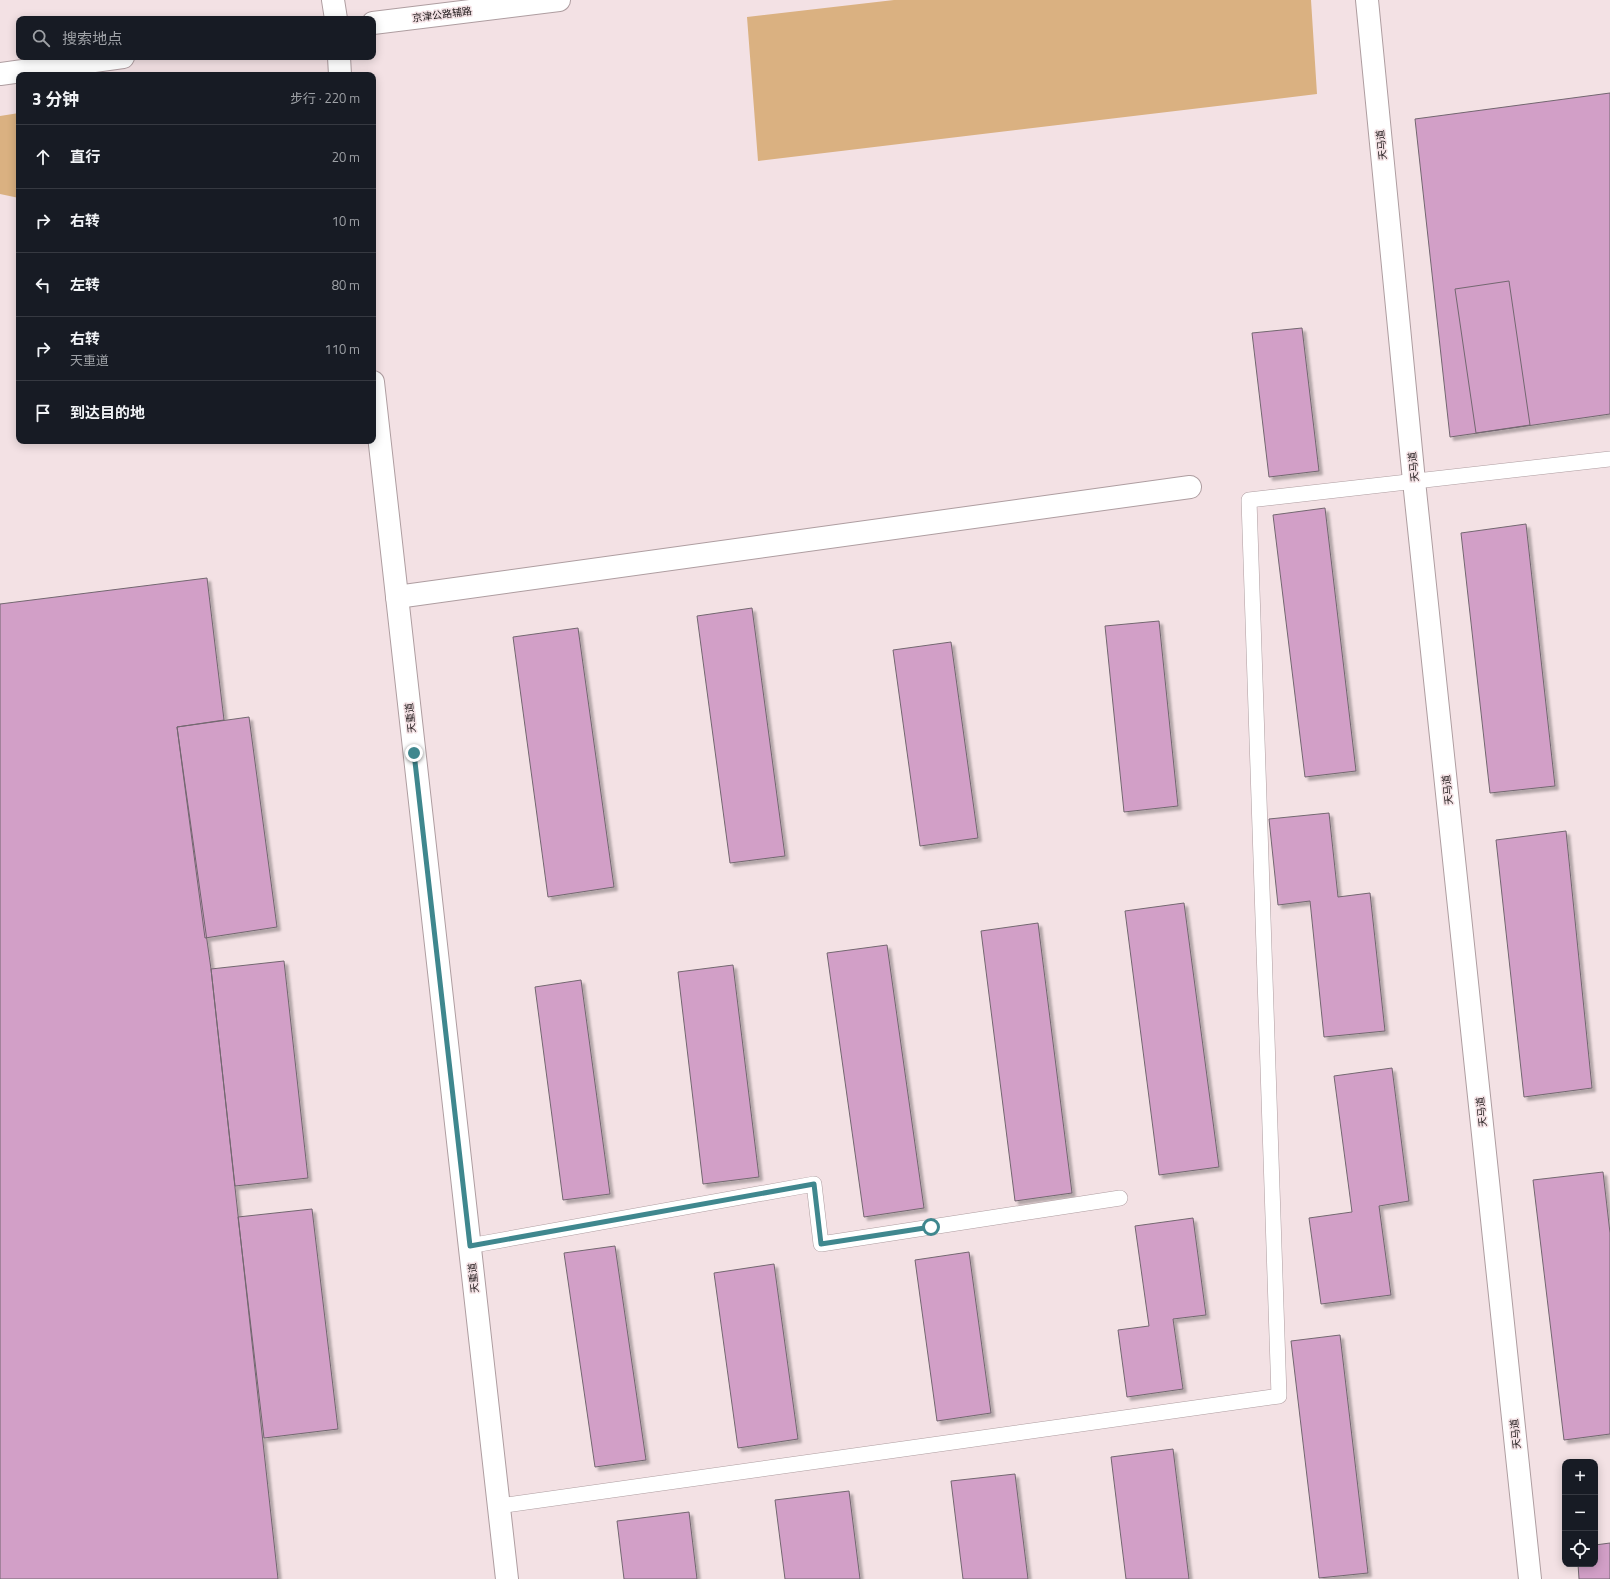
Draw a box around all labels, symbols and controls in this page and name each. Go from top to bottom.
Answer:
street label: 京津公路辅路 [411,3,473,26]
search box [16,16,376,60]
icon: search [30,27,52,49]
text: 搜索地点 [62,27,122,50]
text: 3 分钟 [32,86,79,112]
text: 步行 · 220 m [290,88,360,108]
street label: 天马道 [1372,129,1391,161]
text: 直行 [70,145,100,168]
icon: ahead [32,146,54,168]
text: 20 m [332,147,360,167]
text: 右转 [70,209,100,232]
icon: right [32,210,54,232]
text: 10 m [332,211,360,231]
text: 左转 [70,273,100,296]
icon: left [32,274,54,296]
text: 80 m [332,275,360,295]
text: 右转 [70,327,100,350]
icon: right [32,338,54,360]
text: 110 m [324,339,360,359]
text: 天重道 [70,350,109,370]
text: 到达目的地 [70,401,145,424]
icon: arrive [32,402,54,424]
street label: 天马道 [1404,451,1423,483]
street label: 天重道 [401,702,420,734]
route end [405,744,423,762]
street label: 天马道 [1438,774,1457,806]
street label: 天马道 [1472,1096,1491,1128]
route start [922,1218,940,1236]
street label: 天重道 [464,1262,483,1294]
street label: 天马道 [1506,1418,1525,1450]
map controls [1562,1459,1598,1567]
button: + [1562,1459,1598,1495]
button: − [1562,1495,1598,1531]
button: locate [1562,1531,1598,1567]

